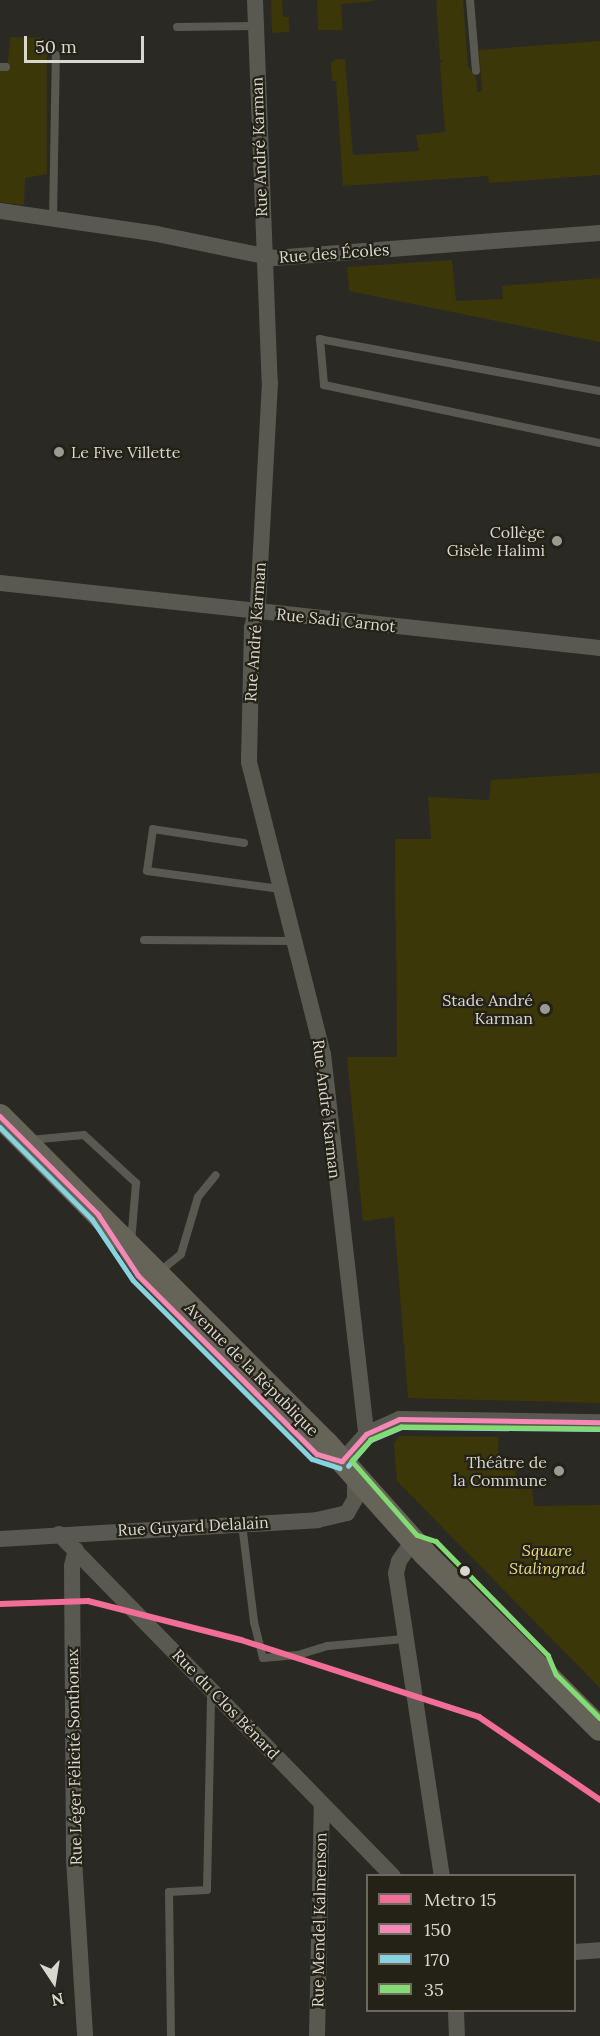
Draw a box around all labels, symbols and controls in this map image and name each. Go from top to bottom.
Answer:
scale bar [27,24,147,62]
text: 50 m [35,35,77,58]
street label: Rue André Karman [247,77,271,217]
street label: Rue des Écoles [278,240,390,266]
place label: Le Five Villette [71,442,180,462]
marker: Le Five Villette [52,445,66,459]
place label: Collège Gisèle Halimi [447,522,545,560]
marker: Collège Gisèle Halimi [550,534,564,548]
street label: Rue André Karman [241,562,269,702]
street label: Rue Sadi Carnot [275,604,397,636]
place label: Stade André Karman [442,990,533,1028]
marker: Stade André Karman [538,1002,552,1016]
street label: Rue André Karman [309,1038,345,1180]
street label: Avenue de la République [181,1298,323,1440]
place label: Théâtre de la Commune [453,1452,547,1490]
marker: Théâtre de la Commune [552,1464,566,1478]
street label: Rue Guyard Delalain [117,1512,269,1540]
park label: Square Stalingrad [509,1540,585,1578]
unlabelled marker [459,1565,471,1577]
street label: Rue du Clos Bénard [169,1645,283,1763]
street label: Rue Léger Félicité Sonthonax [63,1648,85,1866]
street label: Rue Mendel Kalmenson [308,1832,330,2008]
legend [366,1874,576,2012]
text: Metro 15 [424,1888,496,1911]
text: 150 [424,1918,452,1941]
text: 170 [424,1948,450,1971]
north arrow [24,1952,84,2012]
text: 35 [424,1978,444,2001]
text: N [50,1989,66,2011]

